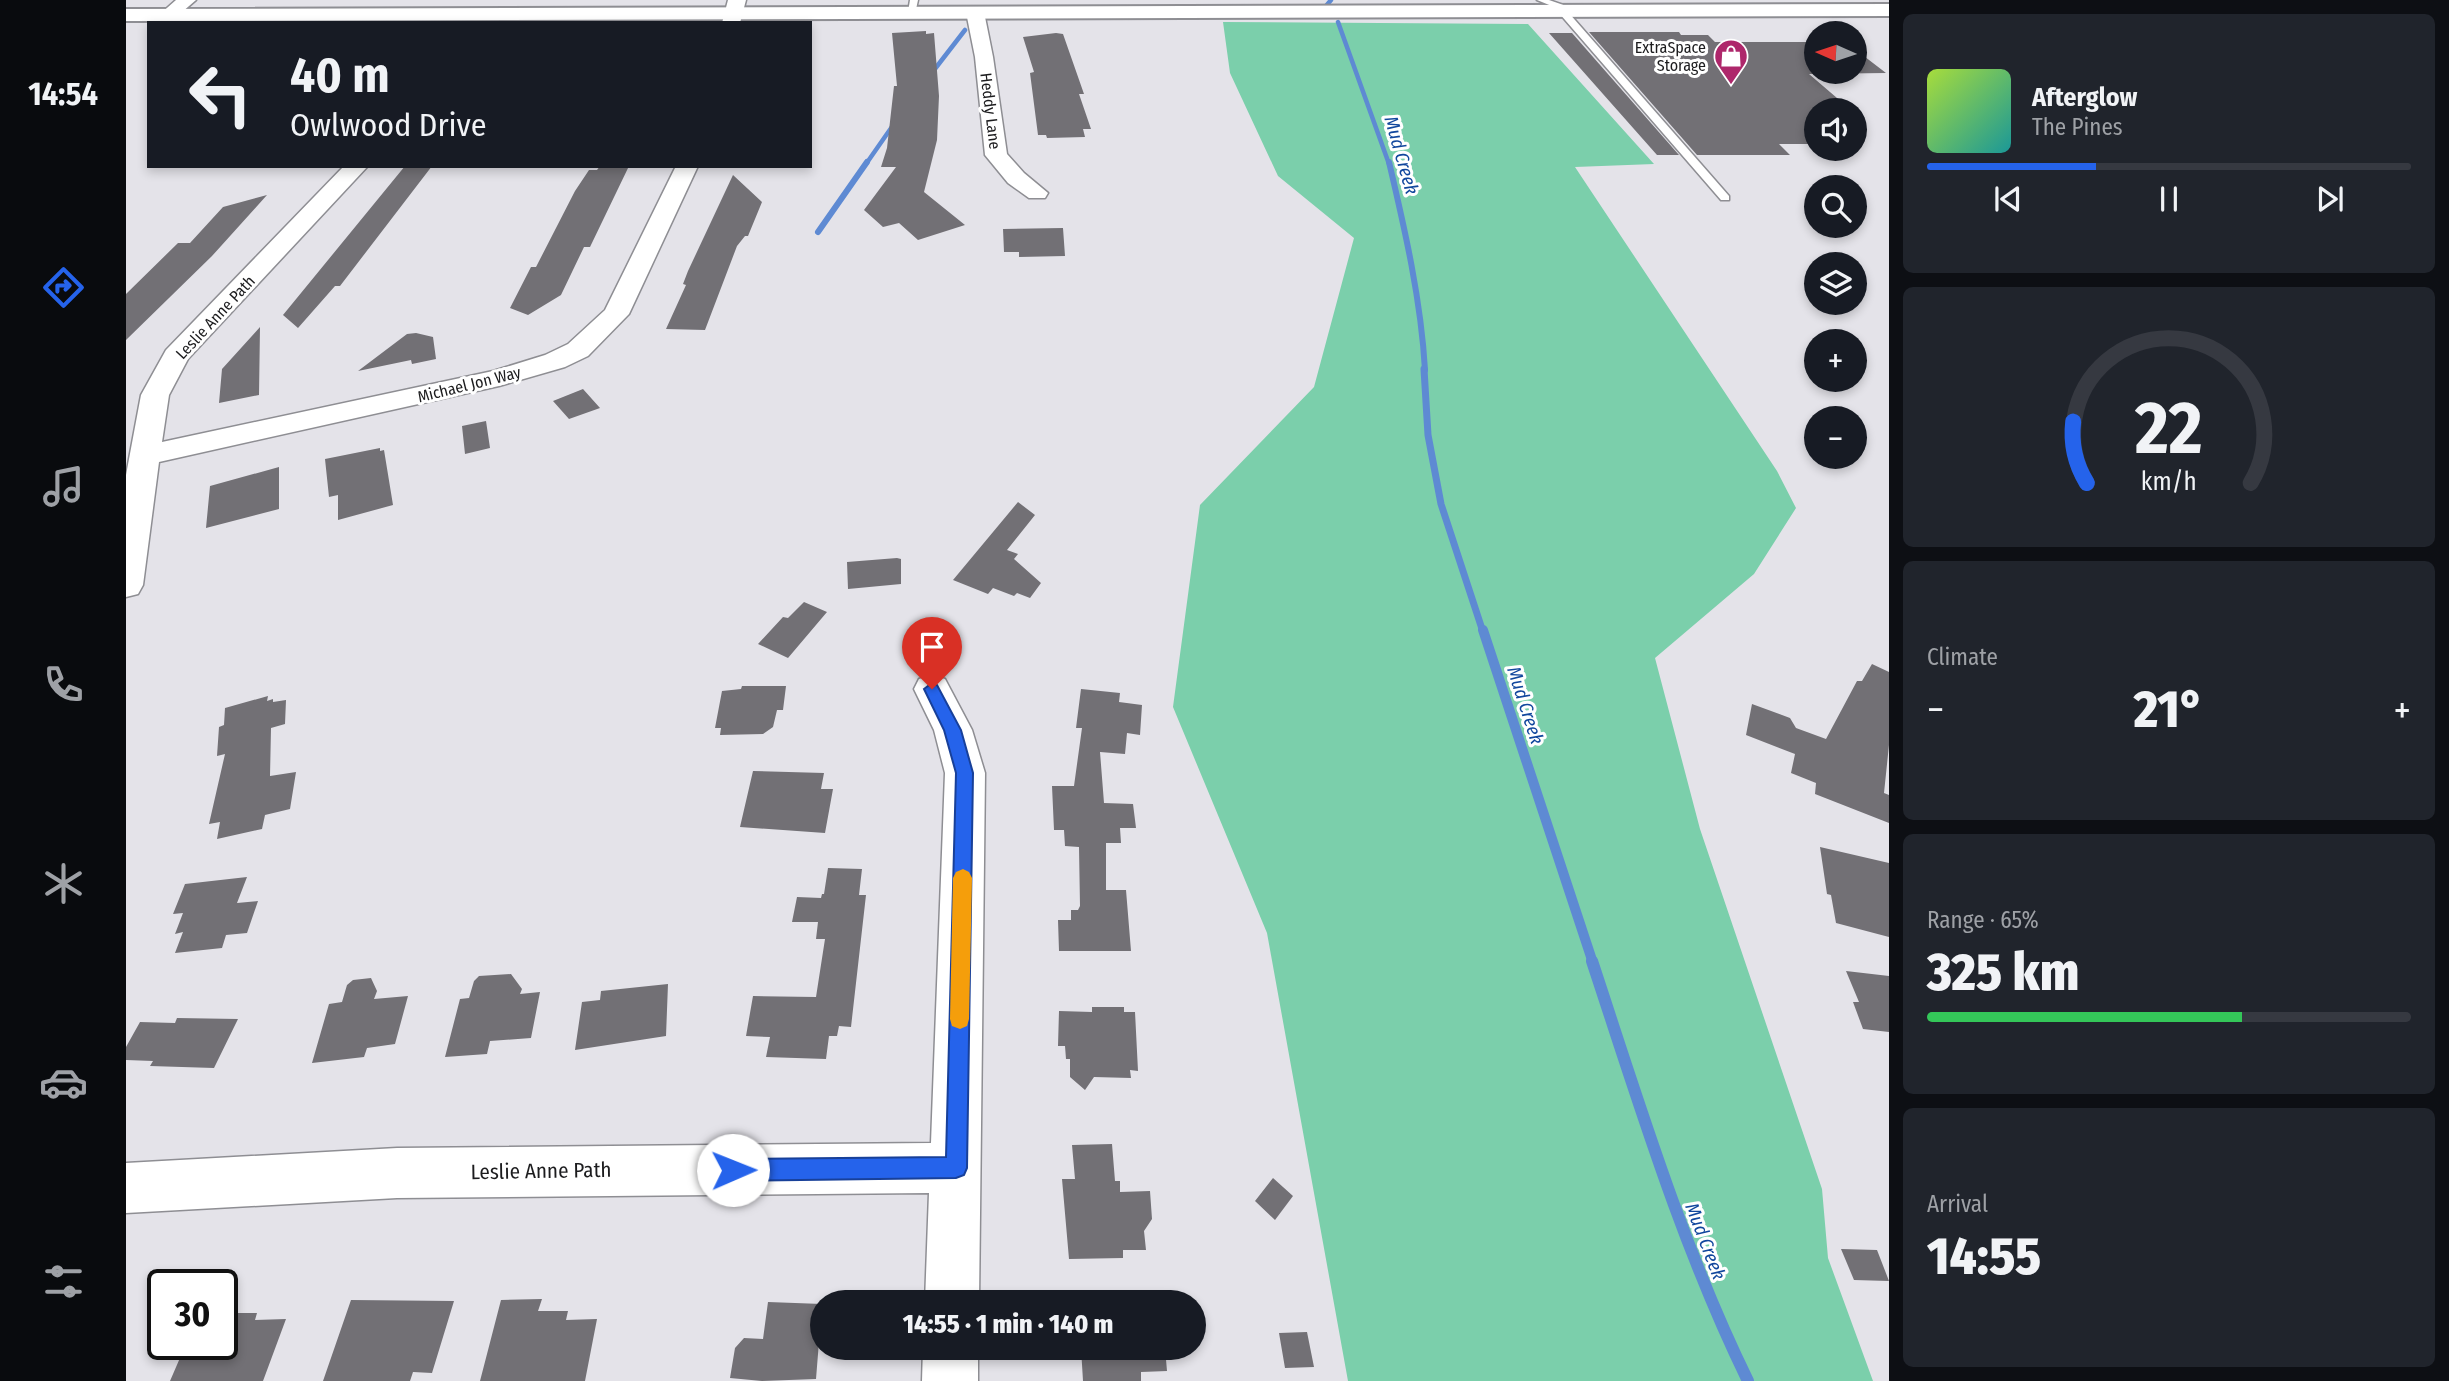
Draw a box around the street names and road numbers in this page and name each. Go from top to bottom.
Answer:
street label: Heddy Lane [976,72,1005,150]
street label: Leslie Anne Path [172,272,259,363]
street label: Michael Jon Way [416,362,524,406]
street label: Leslie Anne Path [470,1157,612,1185]

